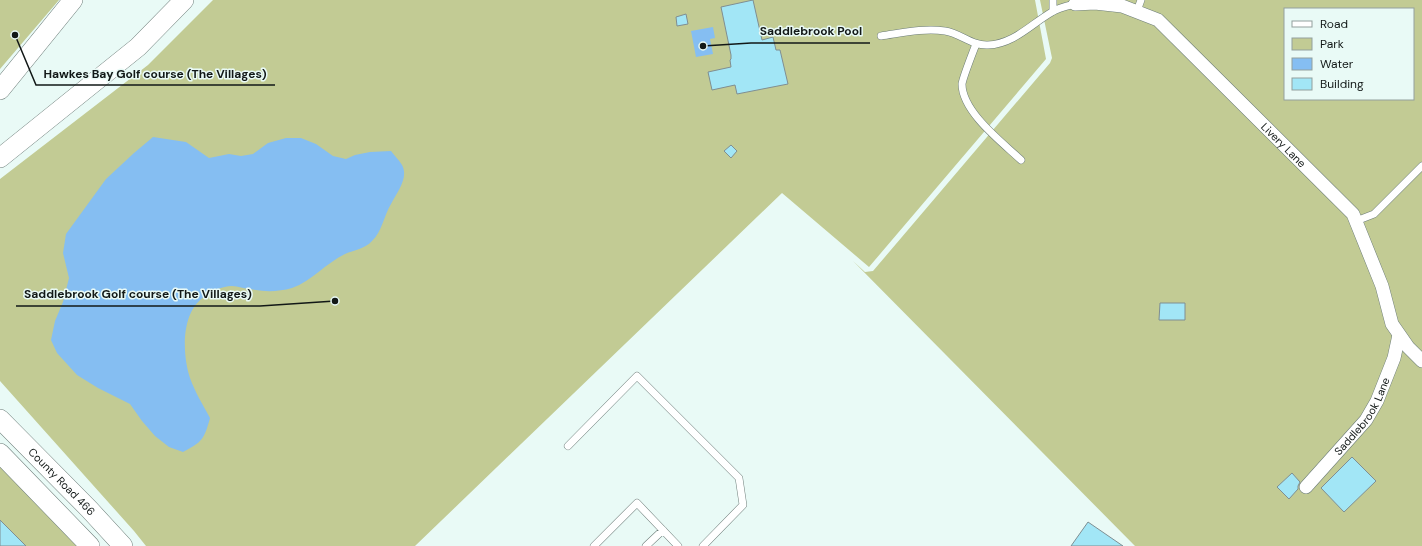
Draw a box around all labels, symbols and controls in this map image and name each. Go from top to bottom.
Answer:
legend [1284,8,1414,100]
text: Road [1320,16,1348,32]
callout: Saddlebrook Pool [751,19,870,43]
text: Saddlebrook Pool [760,23,862,39]
text: Park [1320,36,1344,52]
text: Water [1320,56,1354,72]
callout: Hawkes Bay Golf course (The Villages) [36,61,275,85]
text: Hawkes Bay Golf course (The Villages) [43,66,267,82]
text: Building [1320,76,1364,92]
street label: Livery Lane [1258,120,1309,170]
callout: Saddlebrook Golf course (The Villages) [16,282,260,306]
text: Saddlebrook Golf course (The Villages) [24,286,252,302]
street label: Saddlebrook Lane [1331,375,1393,458]
street label: County Road 466 [25,445,98,518]

